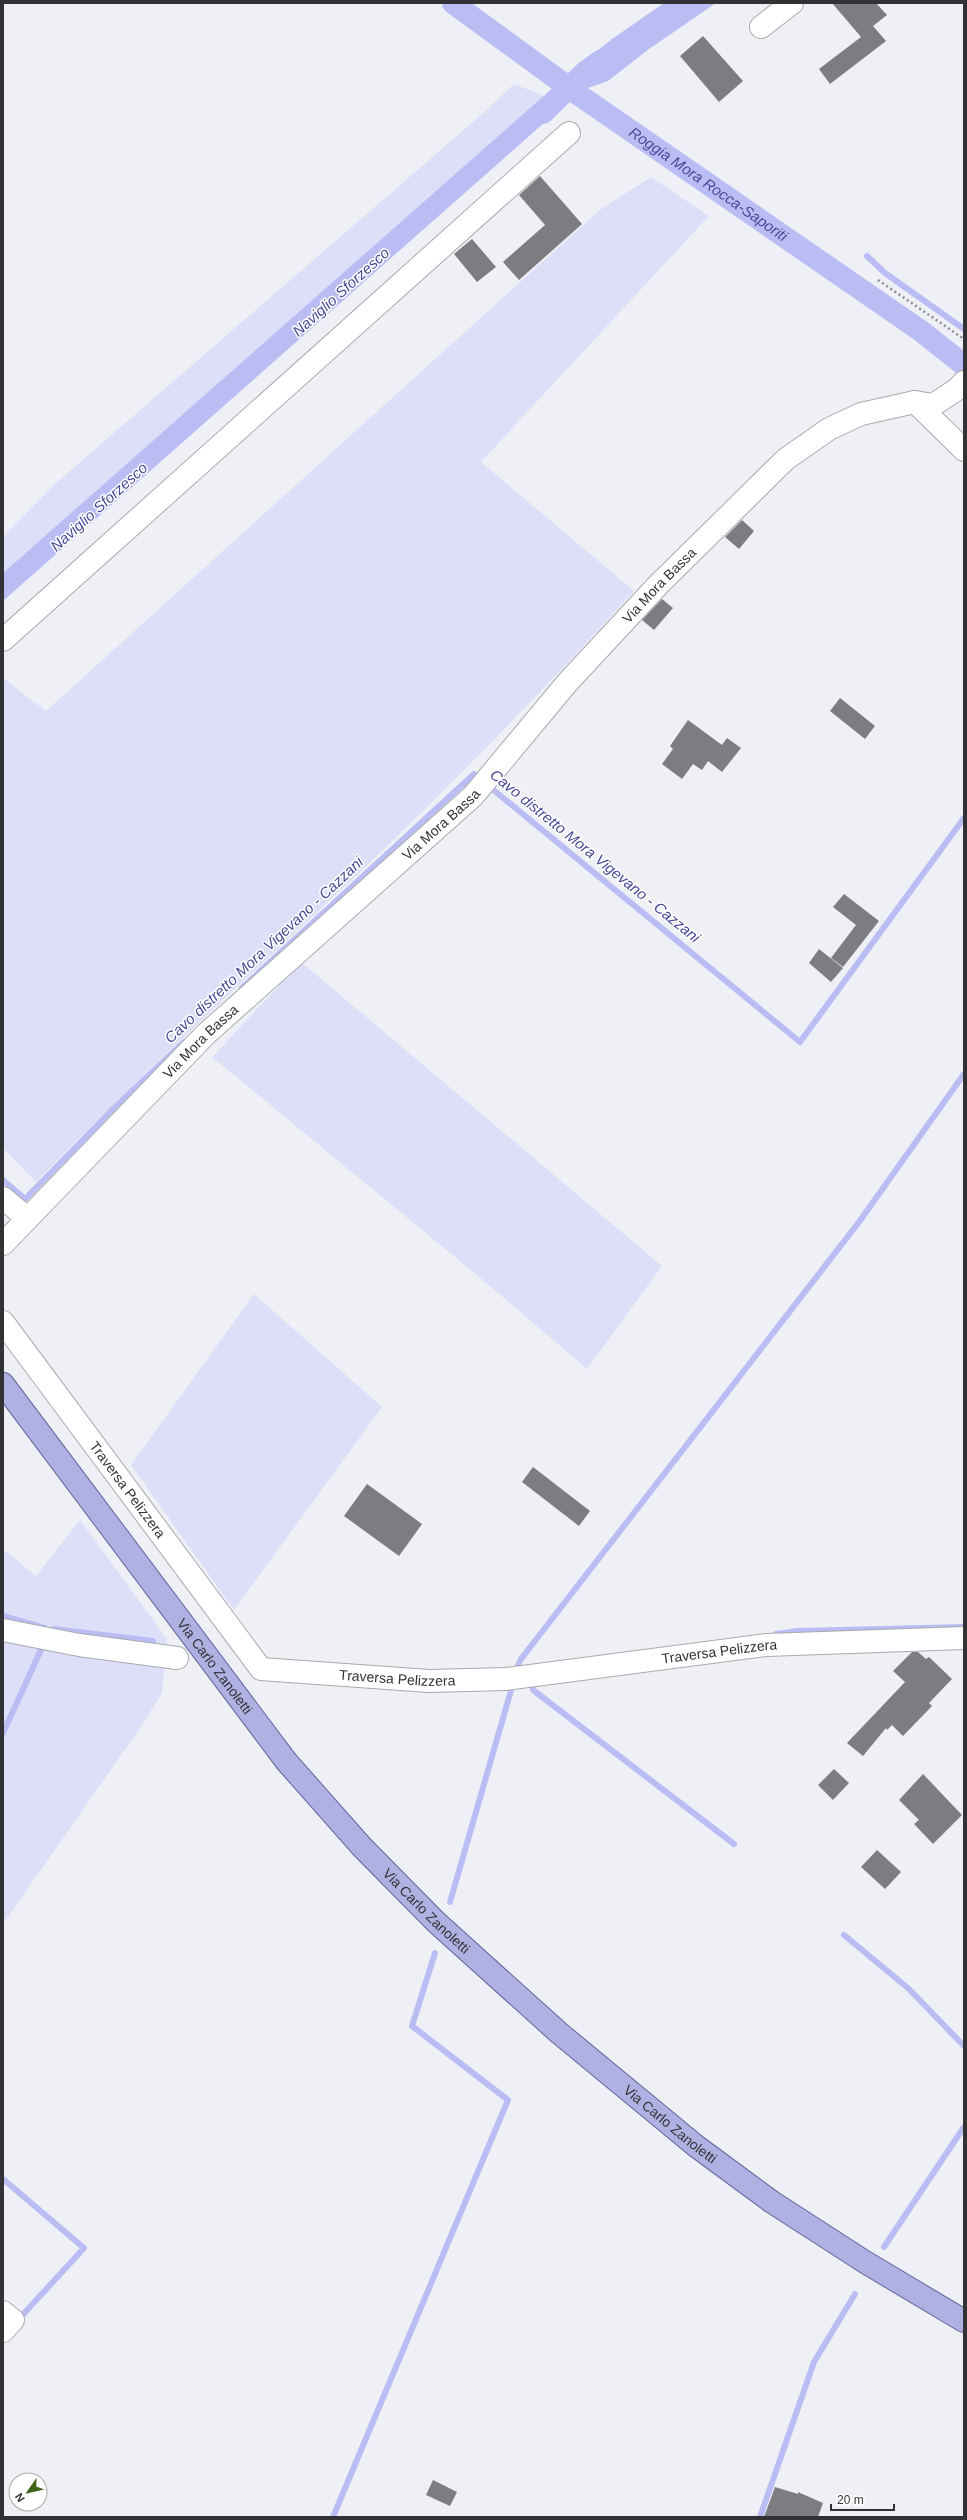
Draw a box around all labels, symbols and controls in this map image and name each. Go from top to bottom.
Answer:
water label: Roggia Mora Rocca-Saporiti [626,123,791,245]
water label: Naviglio Sforzesco [289,244,393,340]
water label: Naviglio Sforzesco [47,459,151,555]
street label: Via Mora Bassa [619,544,699,626]
water label: Cavo distretto Mora Vigevano - Cazzani [487,766,704,946]
street label: Via Mora Bassa [399,786,483,863]
water label: Cavo distretto Mora Vigevano - Cazzani [161,853,367,1046]
street label: Via Mora Bassa [160,1001,242,1082]
street label: Traversa Pelizzera [87,1438,169,1541]
street label: Via Carlo Zanoletti [174,1615,256,1717]
street label: Traversa Pelizzera [661,1637,778,1667]
street label: Traversa Pelizzera [339,1667,456,1689]
street label: Via Carlo Zanoletti [380,1865,473,1957]
street label: Via Carlo Zanoletti [620,2082,720,2167]
north arrow [8,2472,48,2512]
scale bar [831,2486,894,2512]
text: N [12,2491,27,2504]
text: 20 m [837,2493,864,2507]

